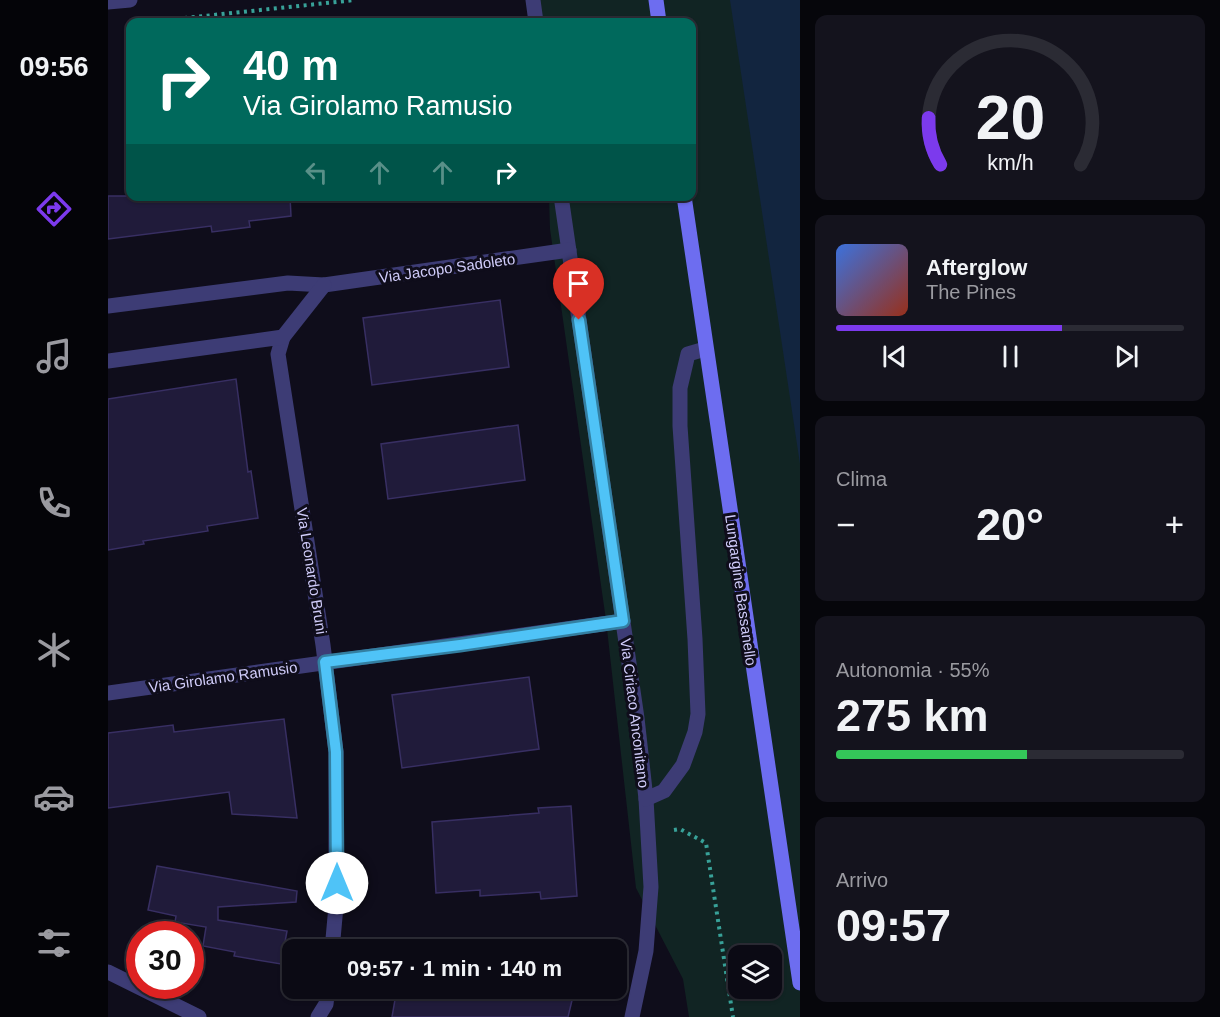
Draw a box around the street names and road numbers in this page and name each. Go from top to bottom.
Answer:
street label: Via Jacopo Sadoleto [378,250,516,286]
street label: Via Leonardo Bruni [294,506,330,636]
street label: Lungargine Bassanello [722,513,760,667]
street label: Via Ciriaco Anconitano [617,637,653,789]
street label: Via Girolamo Ramusio [148,658,298,696]

